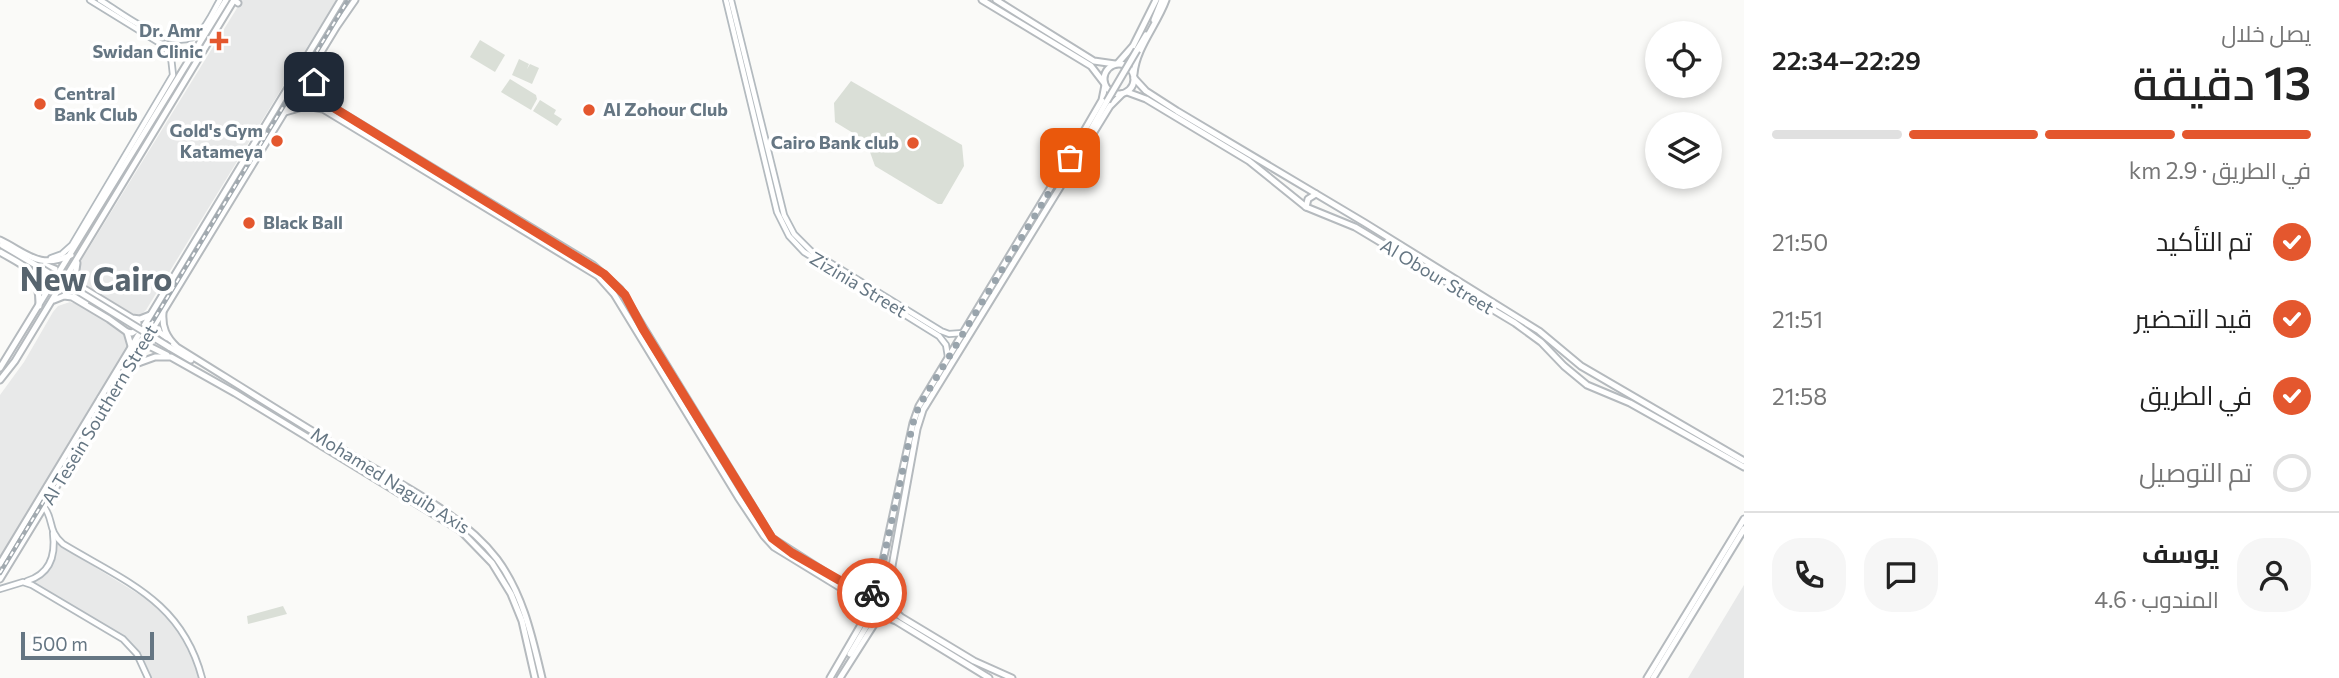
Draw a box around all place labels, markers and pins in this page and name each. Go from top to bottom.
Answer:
place label: Dr. Amr Swidan Clinic [92,19,204,62]
marker: Dr. Amr Swidan Clinic [209,31,229,51]
pin [284,52,344,112]
place label: Central Bank Club [54,82,138,125]
marker: Central Bank Club [32,96,48,112]
place label: Al Zohour Club [603,98,728,120]
marker: Al Zohour Club [581,102,597,118]
place label: Gold's Gym Katameya [170,119,263,162]
pin [1040,128,1100,188]
place label: Cairo Bank club [771,131,899,153]
marker: Gold's Gym Katameya [269,133,285,149]
marker: Cairo Bank club [905,135,921,151]
place label: Black Ball [263,211,343,233]
marker: Black Ball [241,215,257,231]

